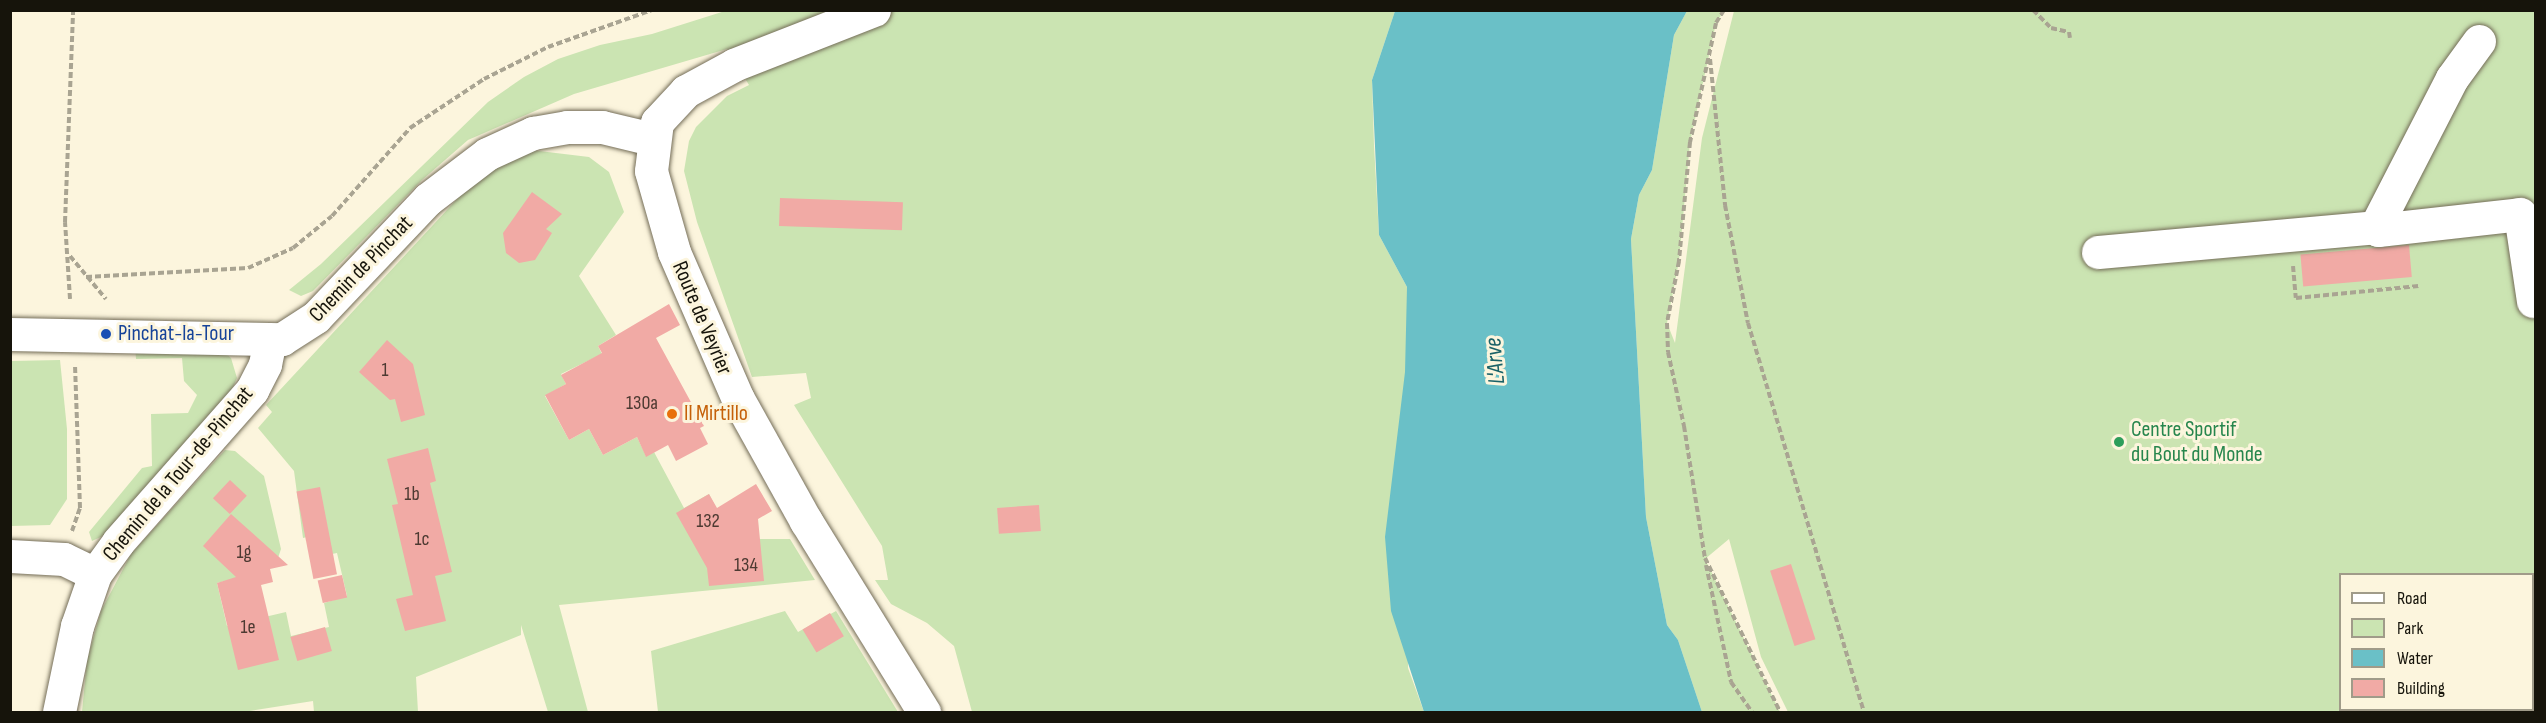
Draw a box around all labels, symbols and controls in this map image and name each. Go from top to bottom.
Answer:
street label: Chemin de Pinchat [304,210,418,328]
street label: Route de Veyrier [666,257,738,379]
place label: Pinchat-la-Tour [118,321,234,347]
marker: Pinchat-la-Tour [99,327,113,341]
water label: L'Arve [1479,337,1511,385]
house number: 1 [382,358,388,382]
street label: Chemin de la Tour-de-Pinchat [97,381,259,567]
house number: 130a [626,391,658,415]
place label: Il Mirtillo [684,401,748,427]
marker: Il Mirtillo [665,407,679,421]
place label: Centre Sportif du Bout du Monde [2131,416,2263,468]
marker: Centre Sportif du Bout du Monde [2112,435,2126,449]
house number: 1b [404,482,420,506]
house number: 132 [696,509,720,533]
house number: 1c [415,527,429,551]
house number: 1g [236,540,252,564]
house number: 134 [734,553,758,577]
legend [2339,573,2534,711]
text: Road [2397,588,2427,609]
house number: 1e [240,615,256,639]
text: Park [2397,618,2423,639]
text: Water [2397,648,2433,669]
text: Building [2397,678,2445,699]

